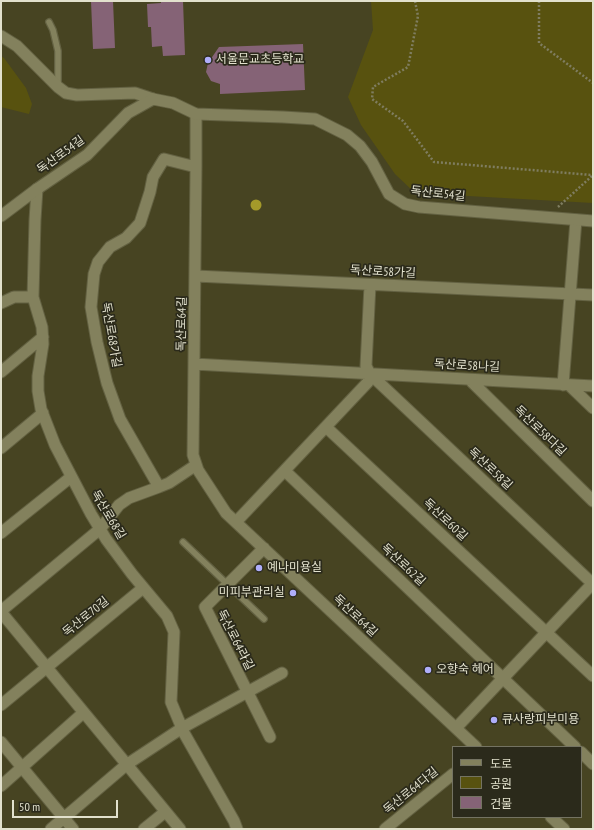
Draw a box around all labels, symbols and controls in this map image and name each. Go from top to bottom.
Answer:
place label: 서울문교초등학교 [216,53,304,67]
marker: 서울문교초등학교 [203,55,213,65]
street label: 독산로54길 [35,133,87,177]
street label: 독산로54길 [410,184,466,204]
street label: 독산로58가길 [350,263,416,281]
street label: 독산로64길 [174,296,190,352]
street label: 독산로68가길 [98,301,124,369]
street label: 독산로58나길 [434,357,500,375]
street label: 독산로58다길 [511,403,569,459]
street label: 독산로58길 [465,445,515,493]
street label: 독산로68길 [88,488,128,542]
street label: 독산로60길 [420,496,470,544]
street label: 독산로62길 [378,541,428,589]
place label: 예나미용실 [267,561,322,575]
marker: 예나미용실 [254,563,264,573]
place label: 미피부관리실 [219,586,285,600]
marker: 미피부관리실 [288,588,298,598]
street label: 독산로64길 [330,592,380,640]
street label: 독산로70길 [60,594,112,640]
street label: 독산로64라길 [214,607,256,673]
place label: 오향숙 헤어 [436,663,494,677]
marker: 오향숙 헤어 [423,665,433,675]
place label: 큐사랑피부미용 [502,713,579,727]
marker: 큐사랑피부미용 [489,715,499,725]
legend [452,746,582,818]
text: 도로 [490,756,512,771]
street label: 독산로64다길 [381,765,441,817]
text: 공원 [490,776,512,791]
scale bar [14,792,120,818]
text: 건물 [490,796,512,811]
text: 50 m [19,799,40,814]

